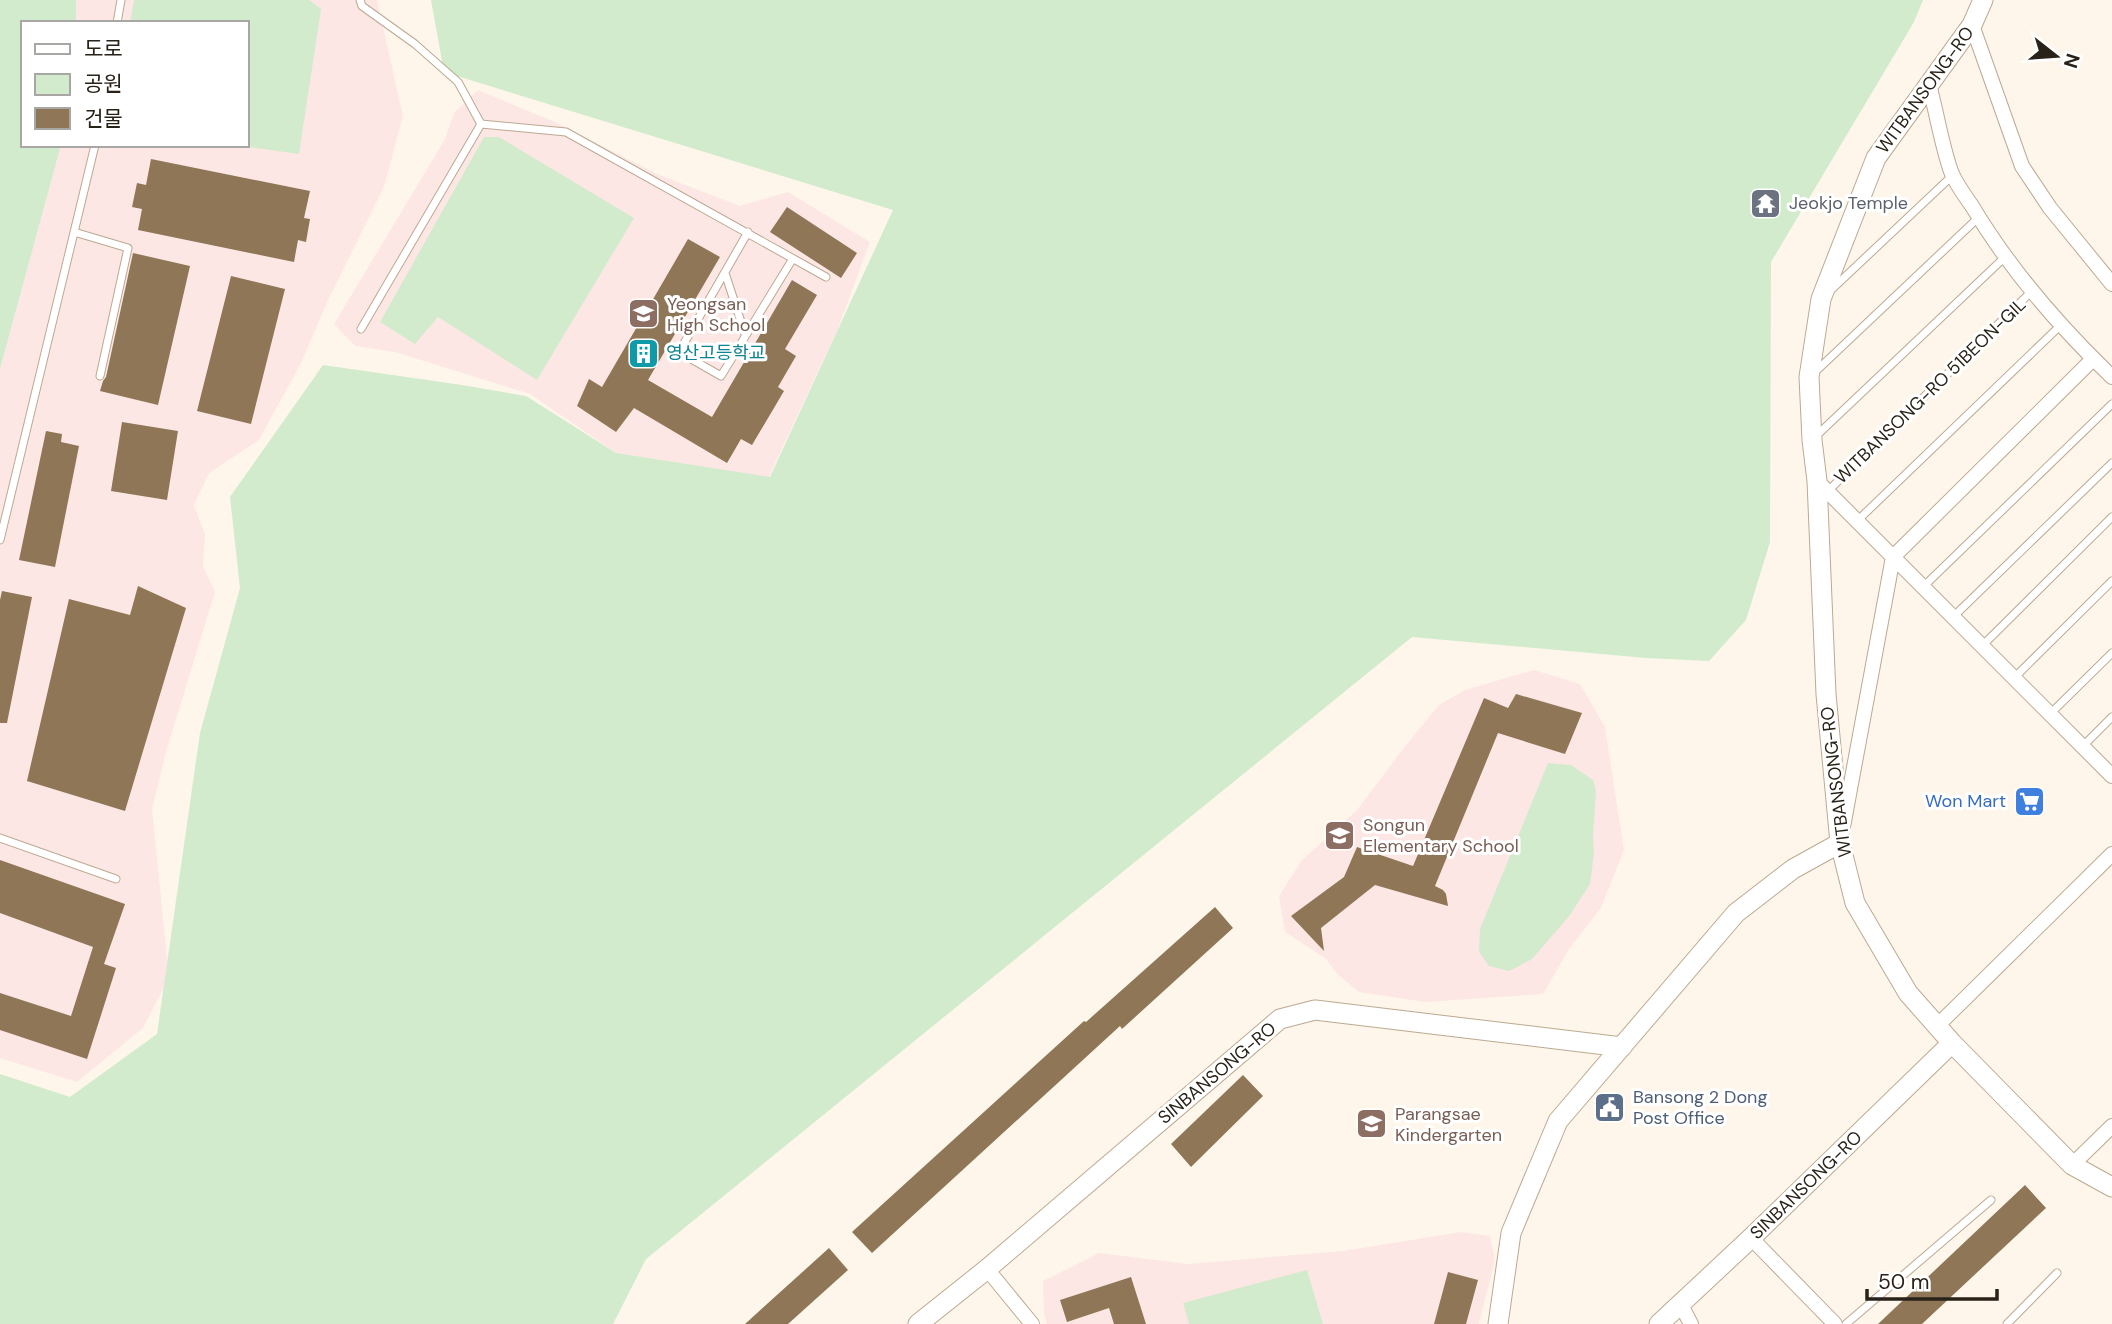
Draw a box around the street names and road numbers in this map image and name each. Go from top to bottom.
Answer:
street label: WITBANSONG-RO [1871,22,1979,158]
street label: WITBANSONG-RO 51BEON-GIL [1829,293,2031,489]
street label: WITBANSONG-RO [1815,705,1857,859]
street label: SINBANSONG-RO [1153,1017,1281,1129]
street label: SINBANSONG-RO [1745,1125,1867,1245]

